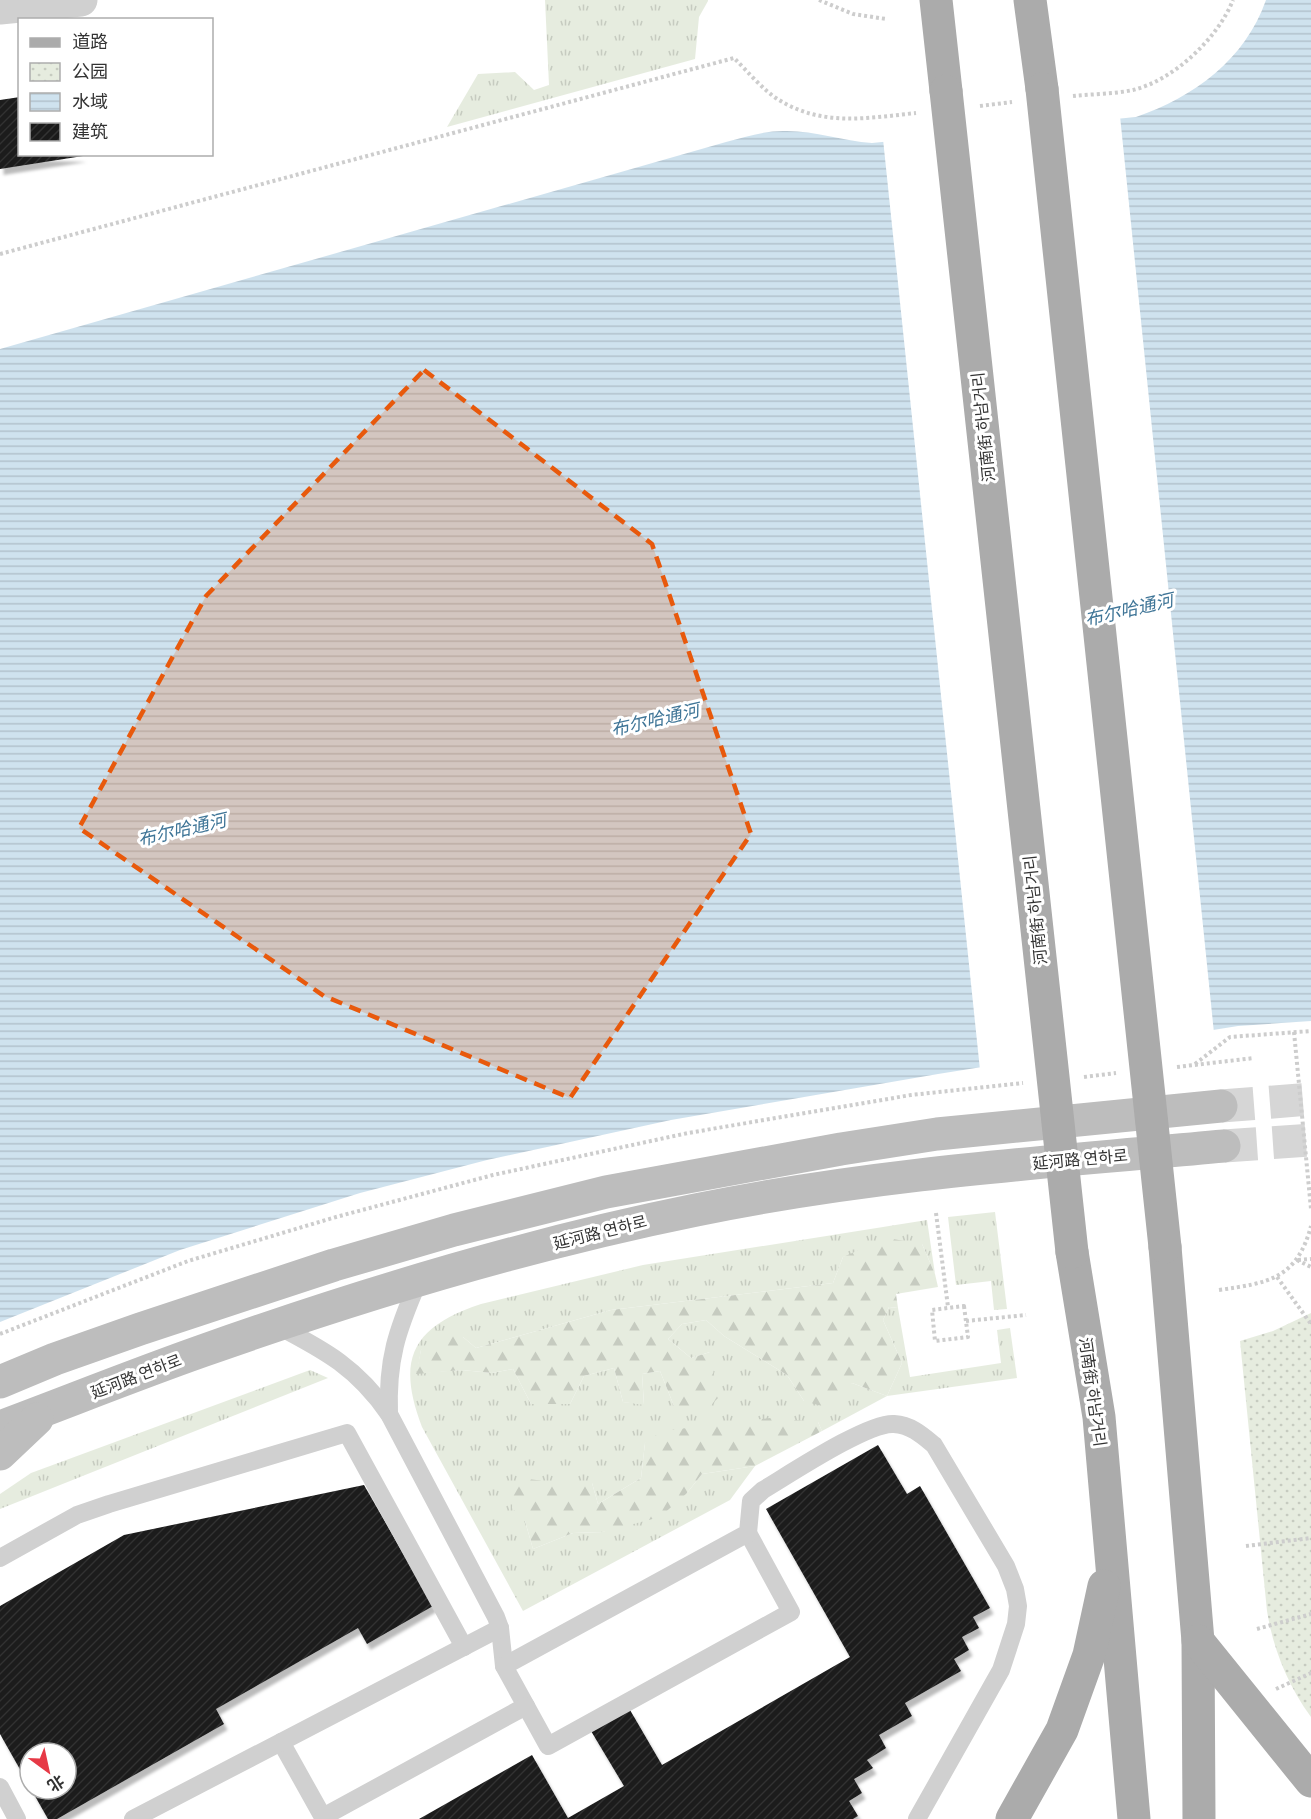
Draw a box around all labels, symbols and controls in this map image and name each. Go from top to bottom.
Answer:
legend [18,18,213,156]
text: 道路 [72,30,108,53]
text: 公园 [72,60,108,83]
text: 水域 [72,90,108,113]
text: 建筑 [72,120,108,143]
street label: 河南街 하남거리 [967,371,999,483]
water label: 布尔哈通河 [1082,588,1178,631]
water label: 布尔哈通河 [608,698,704,741]
water label: 布尔哈通河 [135,808,231,851]
street label: 河南街 하남거리 [1019,854,1051,966]
street label: 延河路 연하로 [1032,1145,1129,1173]
street label: 延河路 연하로 [551,1211,649,1253]
street label: 河南街 하남거리 [1075,1336,1111,1448]
street label: 延河路 연하로 [88,1349,184,1402]
north arrow [18,1741,78,1801]
text: 北 [44,1771,68,1796]

